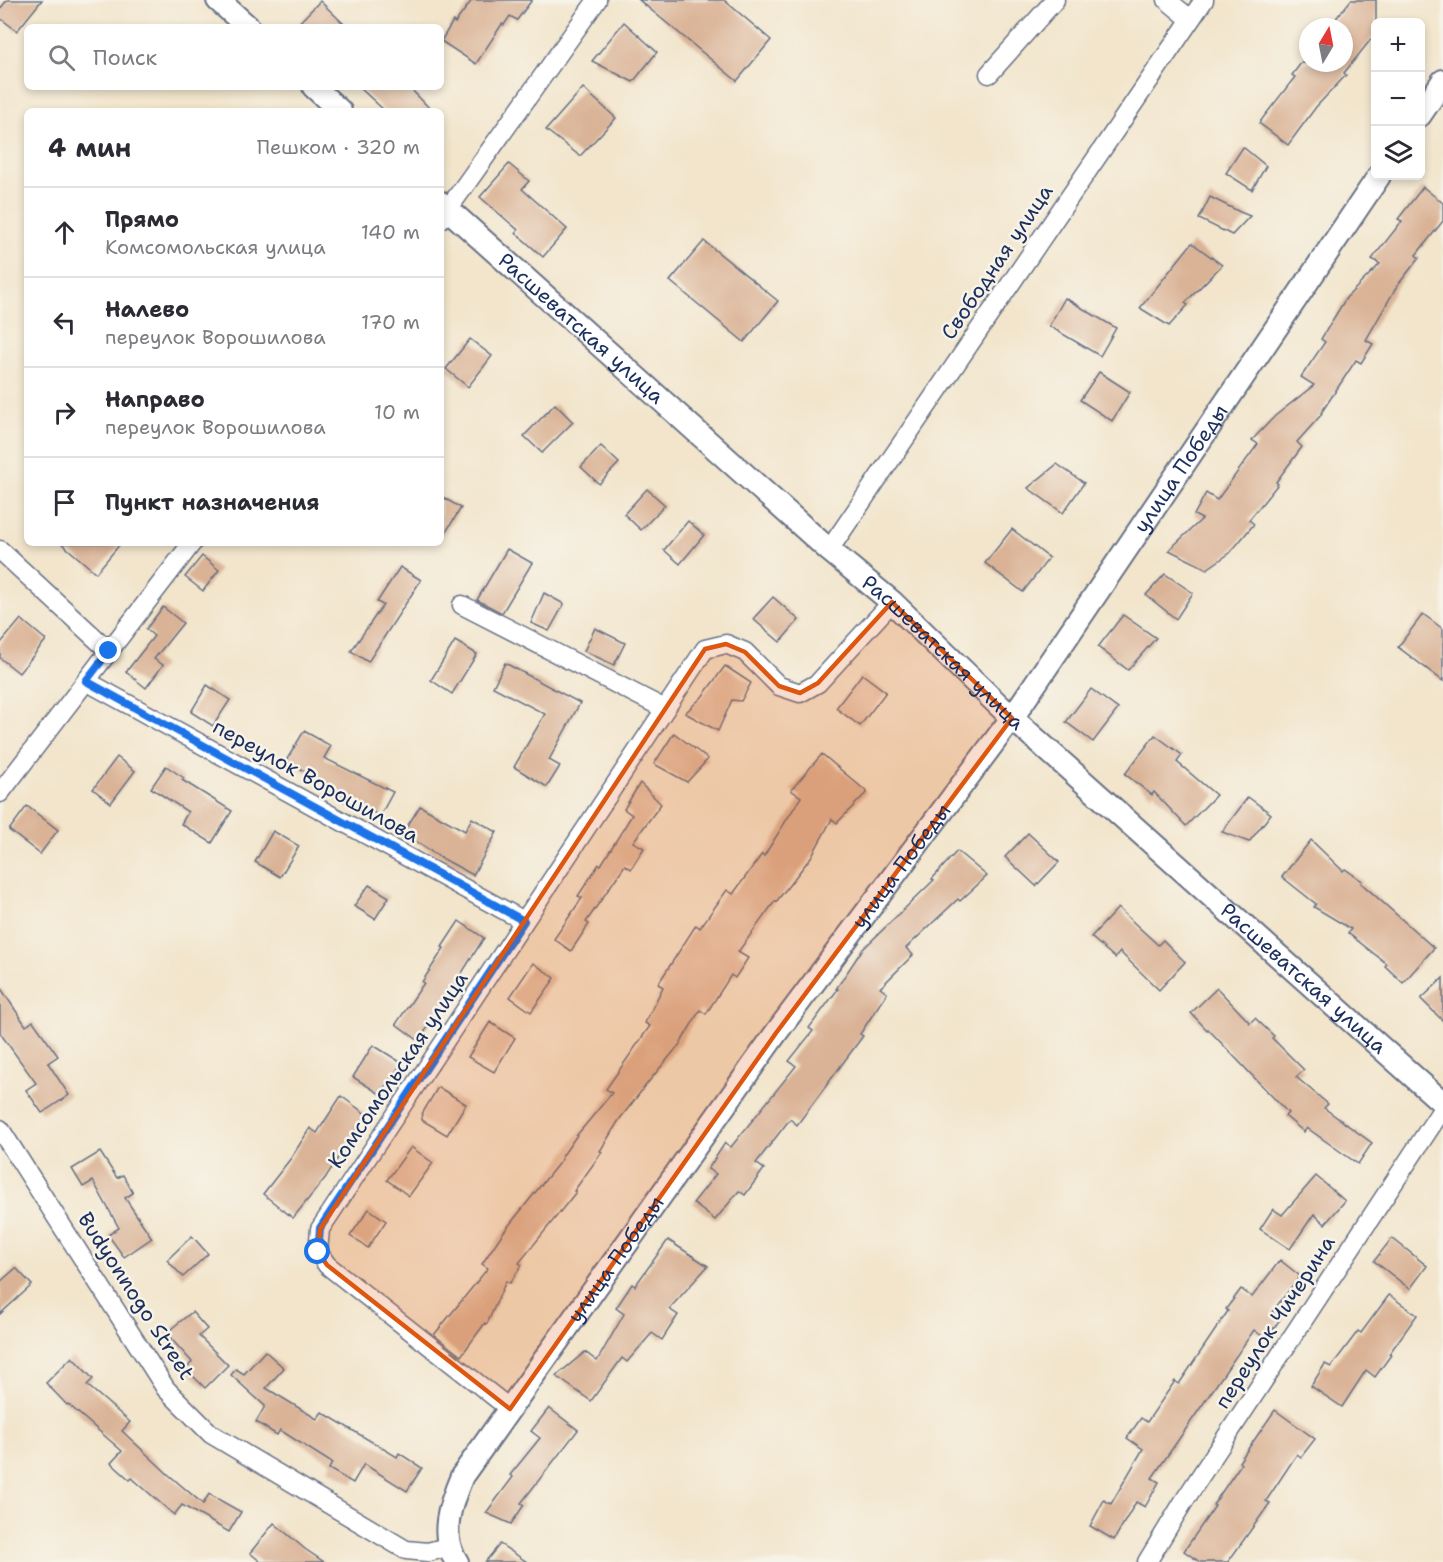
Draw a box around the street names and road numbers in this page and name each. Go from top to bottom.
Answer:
street label: Свободная улица [935,179,1059,345]
street label: Расшеватская улица [492,247,670,410]
street label: улица Победы [1127,399,1234,538]
street label: Расшеватская улица [856,569,1030,736]
street label: переулок Ворошилова [208,713,424,849]
street label: улица Победы [845,798,957,934]
street label: Расшеватская улица [1214,897,1393,1060]
street label: Комсомольская улица [322,966,474,1174]
street label: улица Победы [561,1190,670,1328]
street label: Budyonnogo Street [71,1207,201,1385]
street label: переулок Чичерина [1208,1230,1342,1414]

